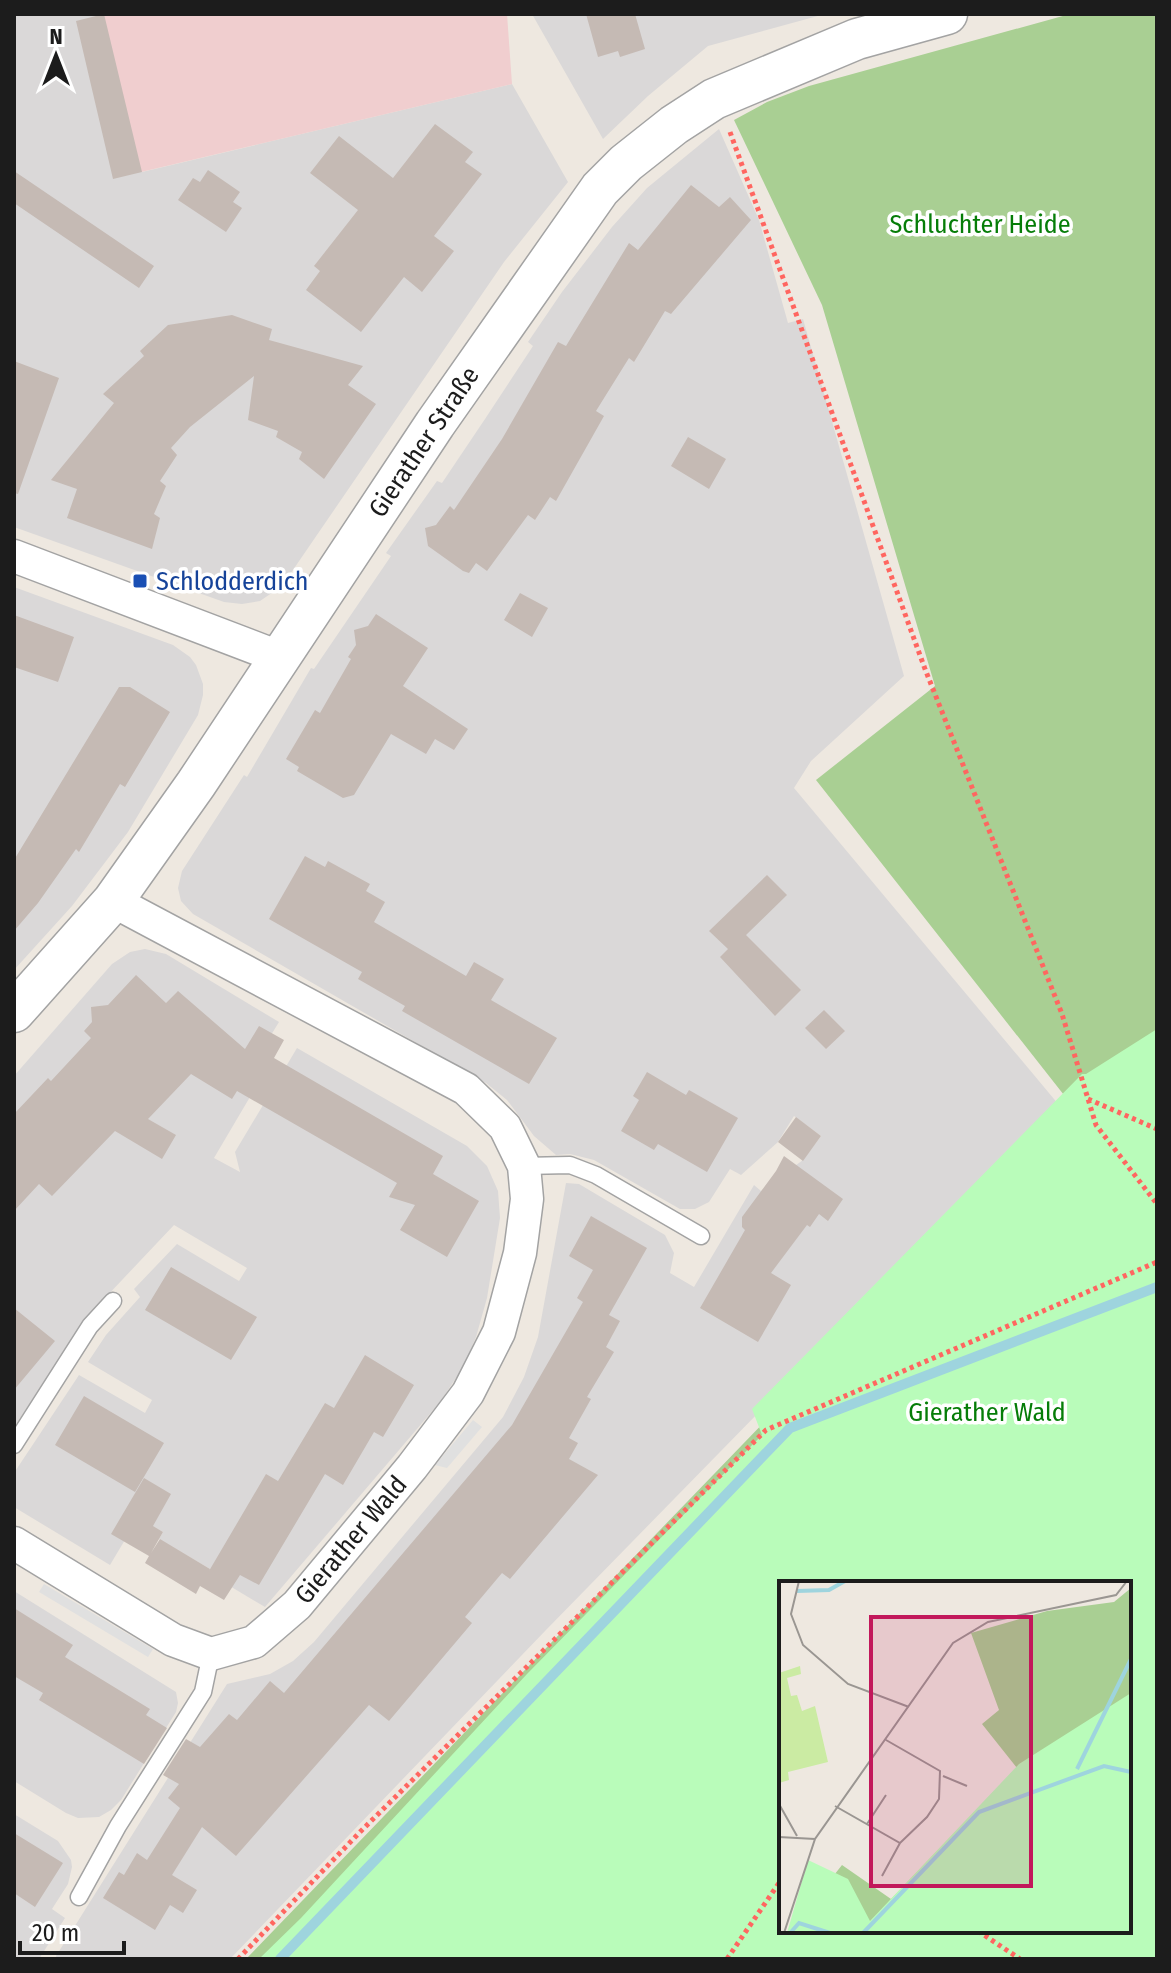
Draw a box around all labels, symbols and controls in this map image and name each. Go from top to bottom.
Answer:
north arrow [16,16,96,96]
text: N [49,23,63,50]
park label: Schluchter Heide [889,209,1071,240]
street label: Gierather Straße [362,361,486,523]
place label: Schlodderdich [156,566,309,597]
marker: Schlodderdich [131,572,149,590]
park label: Gierather Wald [908,1397,1066,1428]
street label: Gierather Wald [289,1470,413,1610]
inset map [779,1581,1131,1933]
scale bar [20,1905,124,1955]
text: 20 m [32,1919,79,1947]

